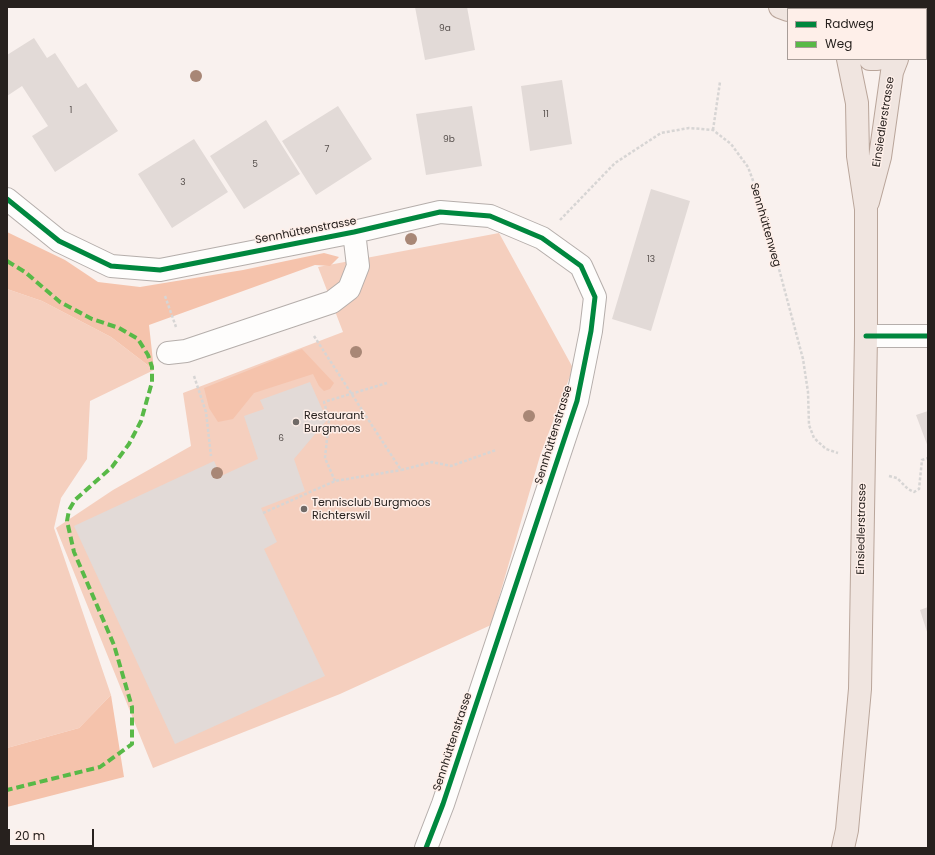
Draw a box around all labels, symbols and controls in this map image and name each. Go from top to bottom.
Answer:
legend [787,8,927,60]
text: Radweg [825,15,874,32]
house number: 9a [439,24,451,34]
text: Weg [825,35,852,52]
street label: Einsiedlerstrasse [870,76,898,168]
house number: 1 [70,106,72,116]
house number: 11 [543,110,549,120]
house number: 9b [443,135,455,145]
house number: 7 [325,145,329,155]
house number: 5 [252,160,258,170]
house number: 3 [180,178,186,188]
street label: Sennhüttenweg [747,182,783,268]
street label: Sennhüttenstrasse [254,215,358,247]
house number: 13 [647,255,655,265]
street label: Sennhüttenstrasse [533,384,575,486]
place label: Restaurant Burgmoos [304,409,364,435]
marker: Restaurant Burgmoos [291,417,301,427]
house number: 6 [278,434,284,444]
street label: Einsiedlerstrasse [855,483,869,575]
place label: Tennisclub Burgmoos Richterswil [312,496,431,522]
marker: Tennisclub Burgmoos Richterswil [299,504,309,514]
street label: Sennhüttenstrasse [431,691,475,793]
scale bar [10,821,96,847]
text: 20 m [15,827,45,844]

